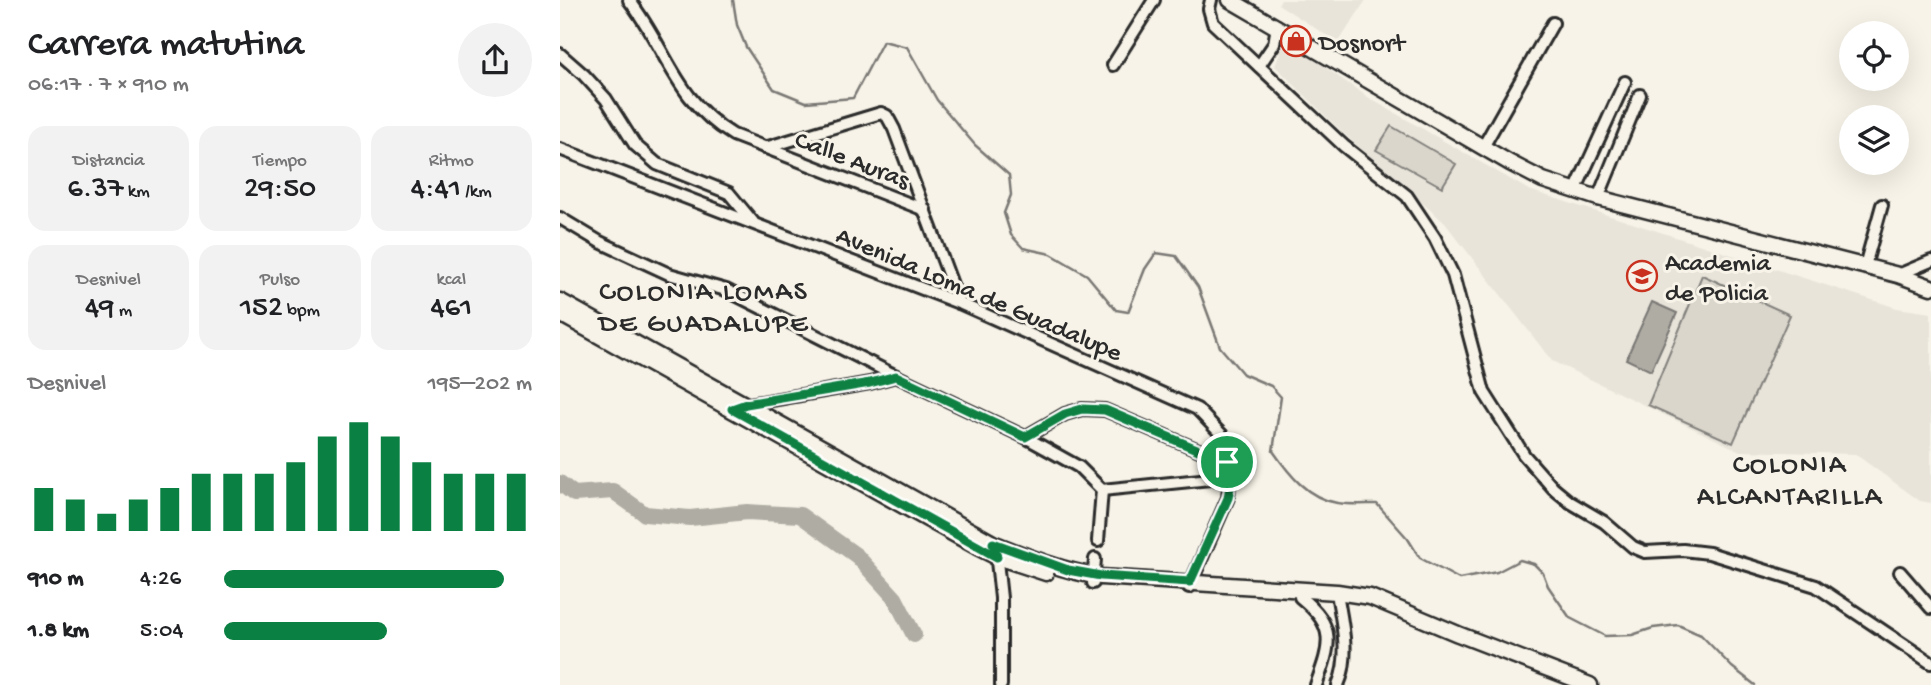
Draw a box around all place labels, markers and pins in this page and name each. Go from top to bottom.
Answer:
shop icon: Dosnort [1279,24,1313,58]
place label: Dosnort [1317,30,1407,61]
place label: Academia de Policia [1665,250,1772,311]
school or university icon: Academia de Policia [1625,259,1659,293]
pin [1197,432,1257,492]

